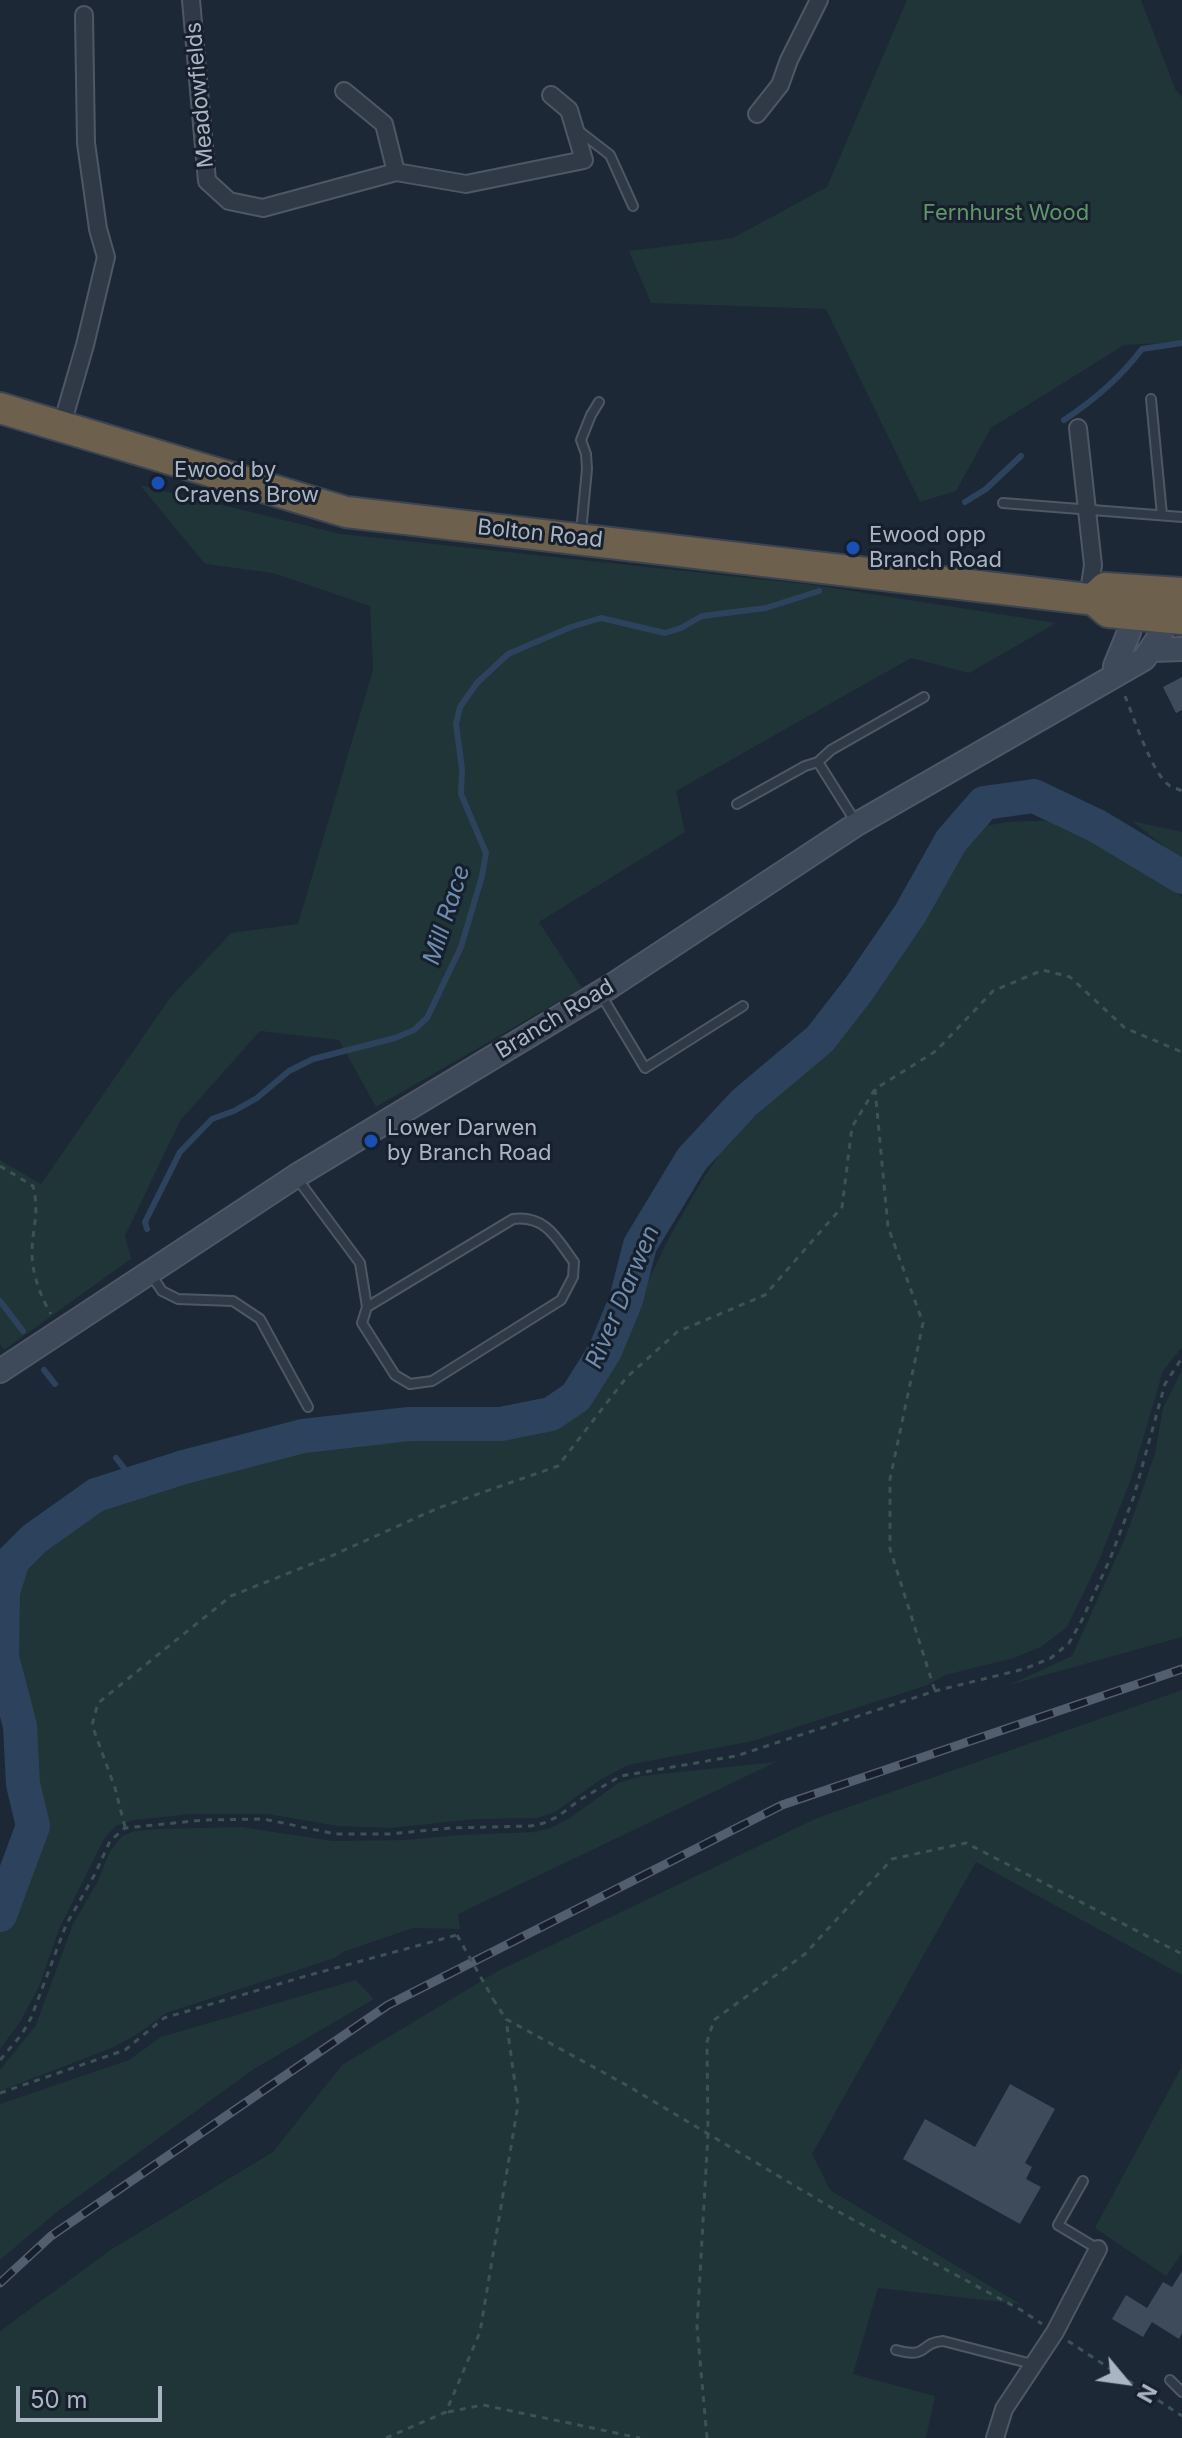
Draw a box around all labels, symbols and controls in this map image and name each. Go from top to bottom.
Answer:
street label: Meadowfields [180,21,220,169]
park label: Fernhurst Wood [923,200,1089,226]
place label: Ewood by Cravens Brow [174,457,319,508]
marker: Ewood by Cravens Brow [149,474,167,492]
street label: Bolton Road [476,514,604,554]
place label: Ewood opp Branch Road [869,522,1002,574]
marker: Ewood opp Branch Road [844,539,862,557]
water label: Mill Race [417,861,477,969]
street label: Branch Road [491,973,619,1065]
place label: Lower Darwen by Branch Road [387,1115,551,1166]
marker: Lower Darwen by Branch Road [362,1132,380,1150]
water label: River Darwen [580,1221,666,1373]
north arrow [1086,2342,1166,2422]
scale bar [20,2370,166,2420]
text: N [1132,2380,1162,2407]
text: 50 m [30,2385,88,2414]

